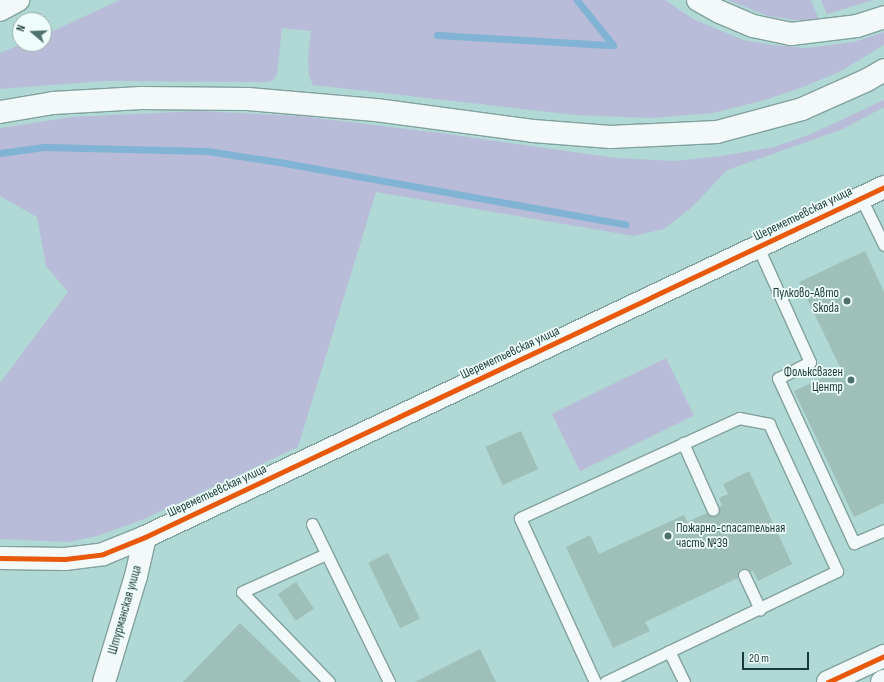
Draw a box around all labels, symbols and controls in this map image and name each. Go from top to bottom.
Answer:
north arrow [12,12,52,52]
text: N [14,23,28,33]
street label: Шереметьевская улица [751,183,855,245]
place label: Пулково-Авто Skoda [773,286,839,317]
marker: Пулково-Авто Skoda [842,296,852,306]
street label: Шереметьевская улица [458,323,562,383]
place label: Фольксваген Центр [784,365,843,396]
marker: Фольксваген Центр [846,375,856,385]
street label: Шереметьевская улица [165,461,269,521]
place label: Пожарно-спасательная часть №39 [676,521,785,552]
marker: Пожарно-спасательная часть №39 [663,531,673,541]
street label: Штурманская улица [105,564,145,656]
scale bar [744,644,811,670]
text: 20 m [749,651,769,666]

